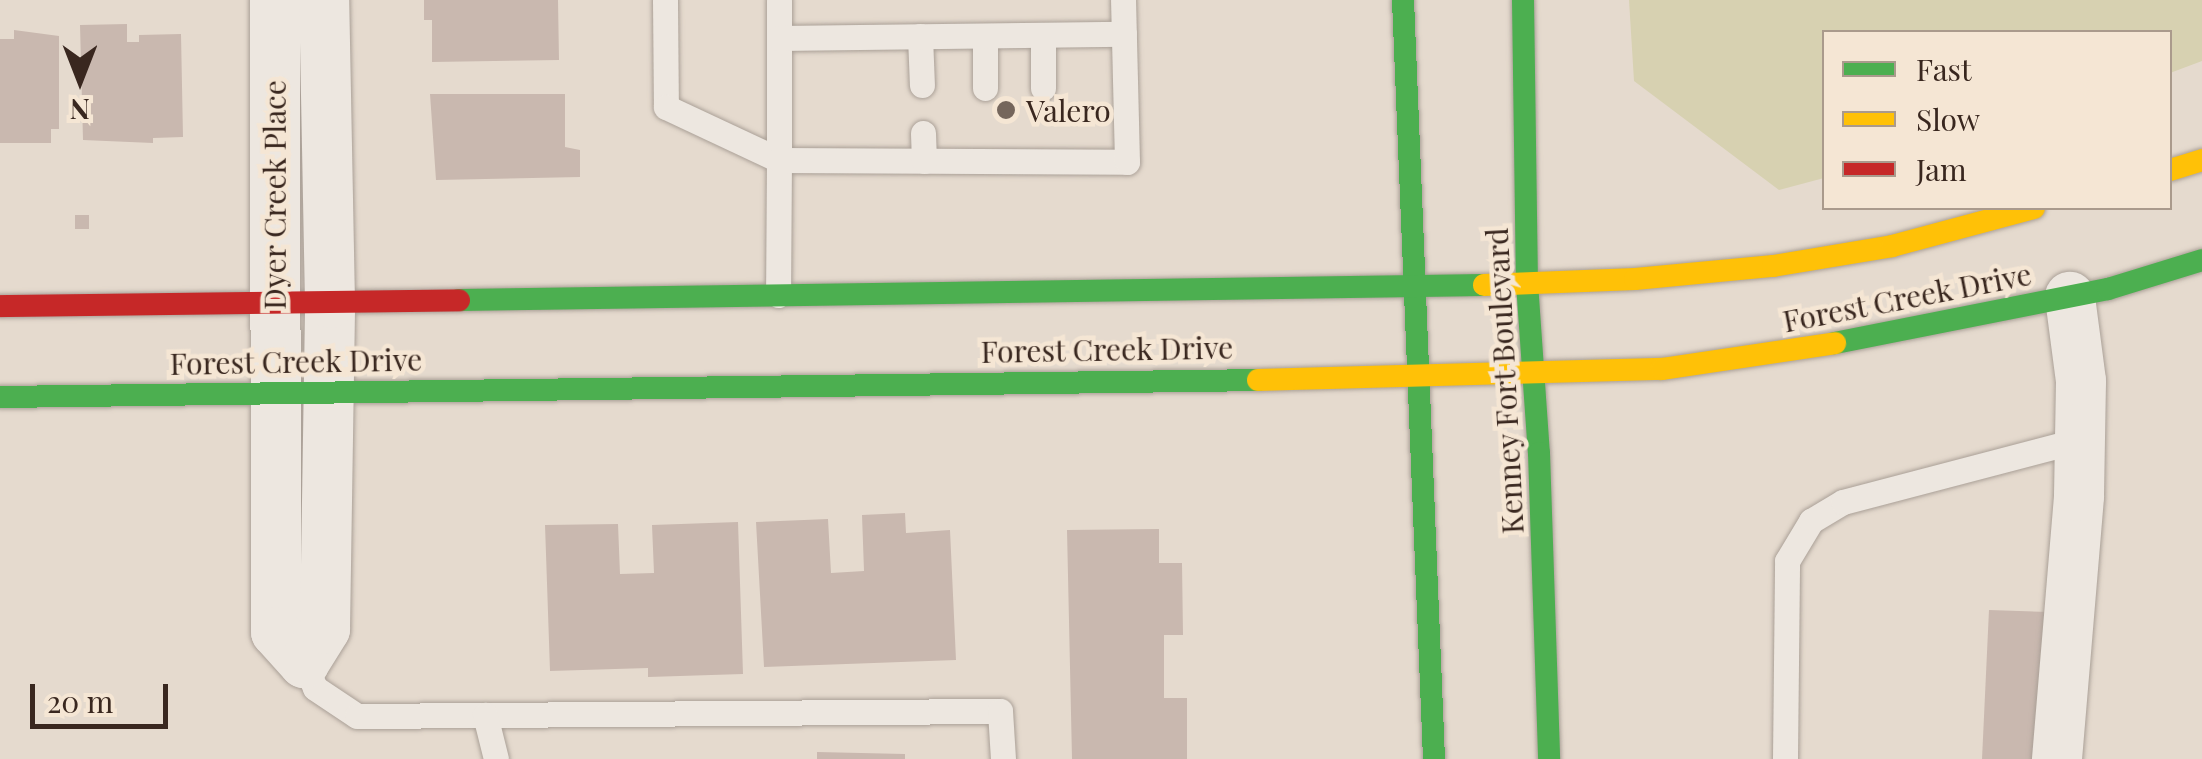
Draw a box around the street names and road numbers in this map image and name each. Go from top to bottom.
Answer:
street label: Dyer Creek Place [256,80,292,310]
street label: Kenney Fort Boulevard [1478,226,1530,536]
street label: Forest Creek Drive [1779,255,2035,339]
street label: Forest Creek Drive [980,329,1234,369]
street label: Forest Creek Drive [169,341,423,381]

